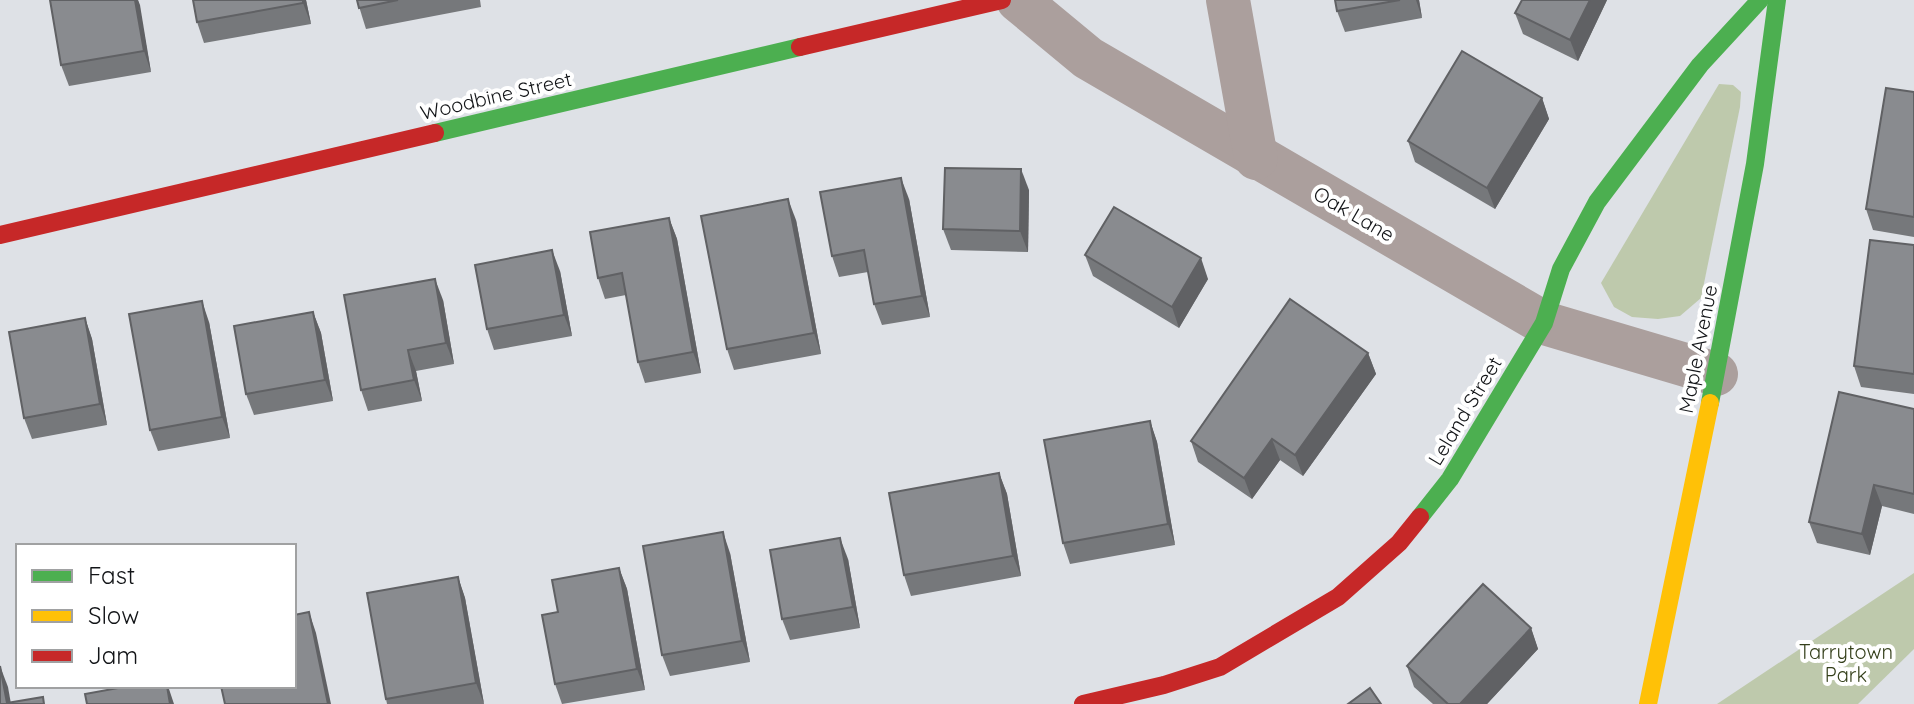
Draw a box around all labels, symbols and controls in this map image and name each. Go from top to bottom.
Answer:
street label: Woodbine Street [418,66,574,125]
street label: Oak Lane [1309,180,1399,247]
street label: Maple Avenue [1673,283,1722,415]
street label: Leland Street [1422,352,1507,470]
legend [16,544,296,688]
text: Fast [88,560,135,590]
text: Slow [88,600,139,630]
park label: Tarrytown Park [1799,639,1893,687]
text: Jam [88,640,138,670]

